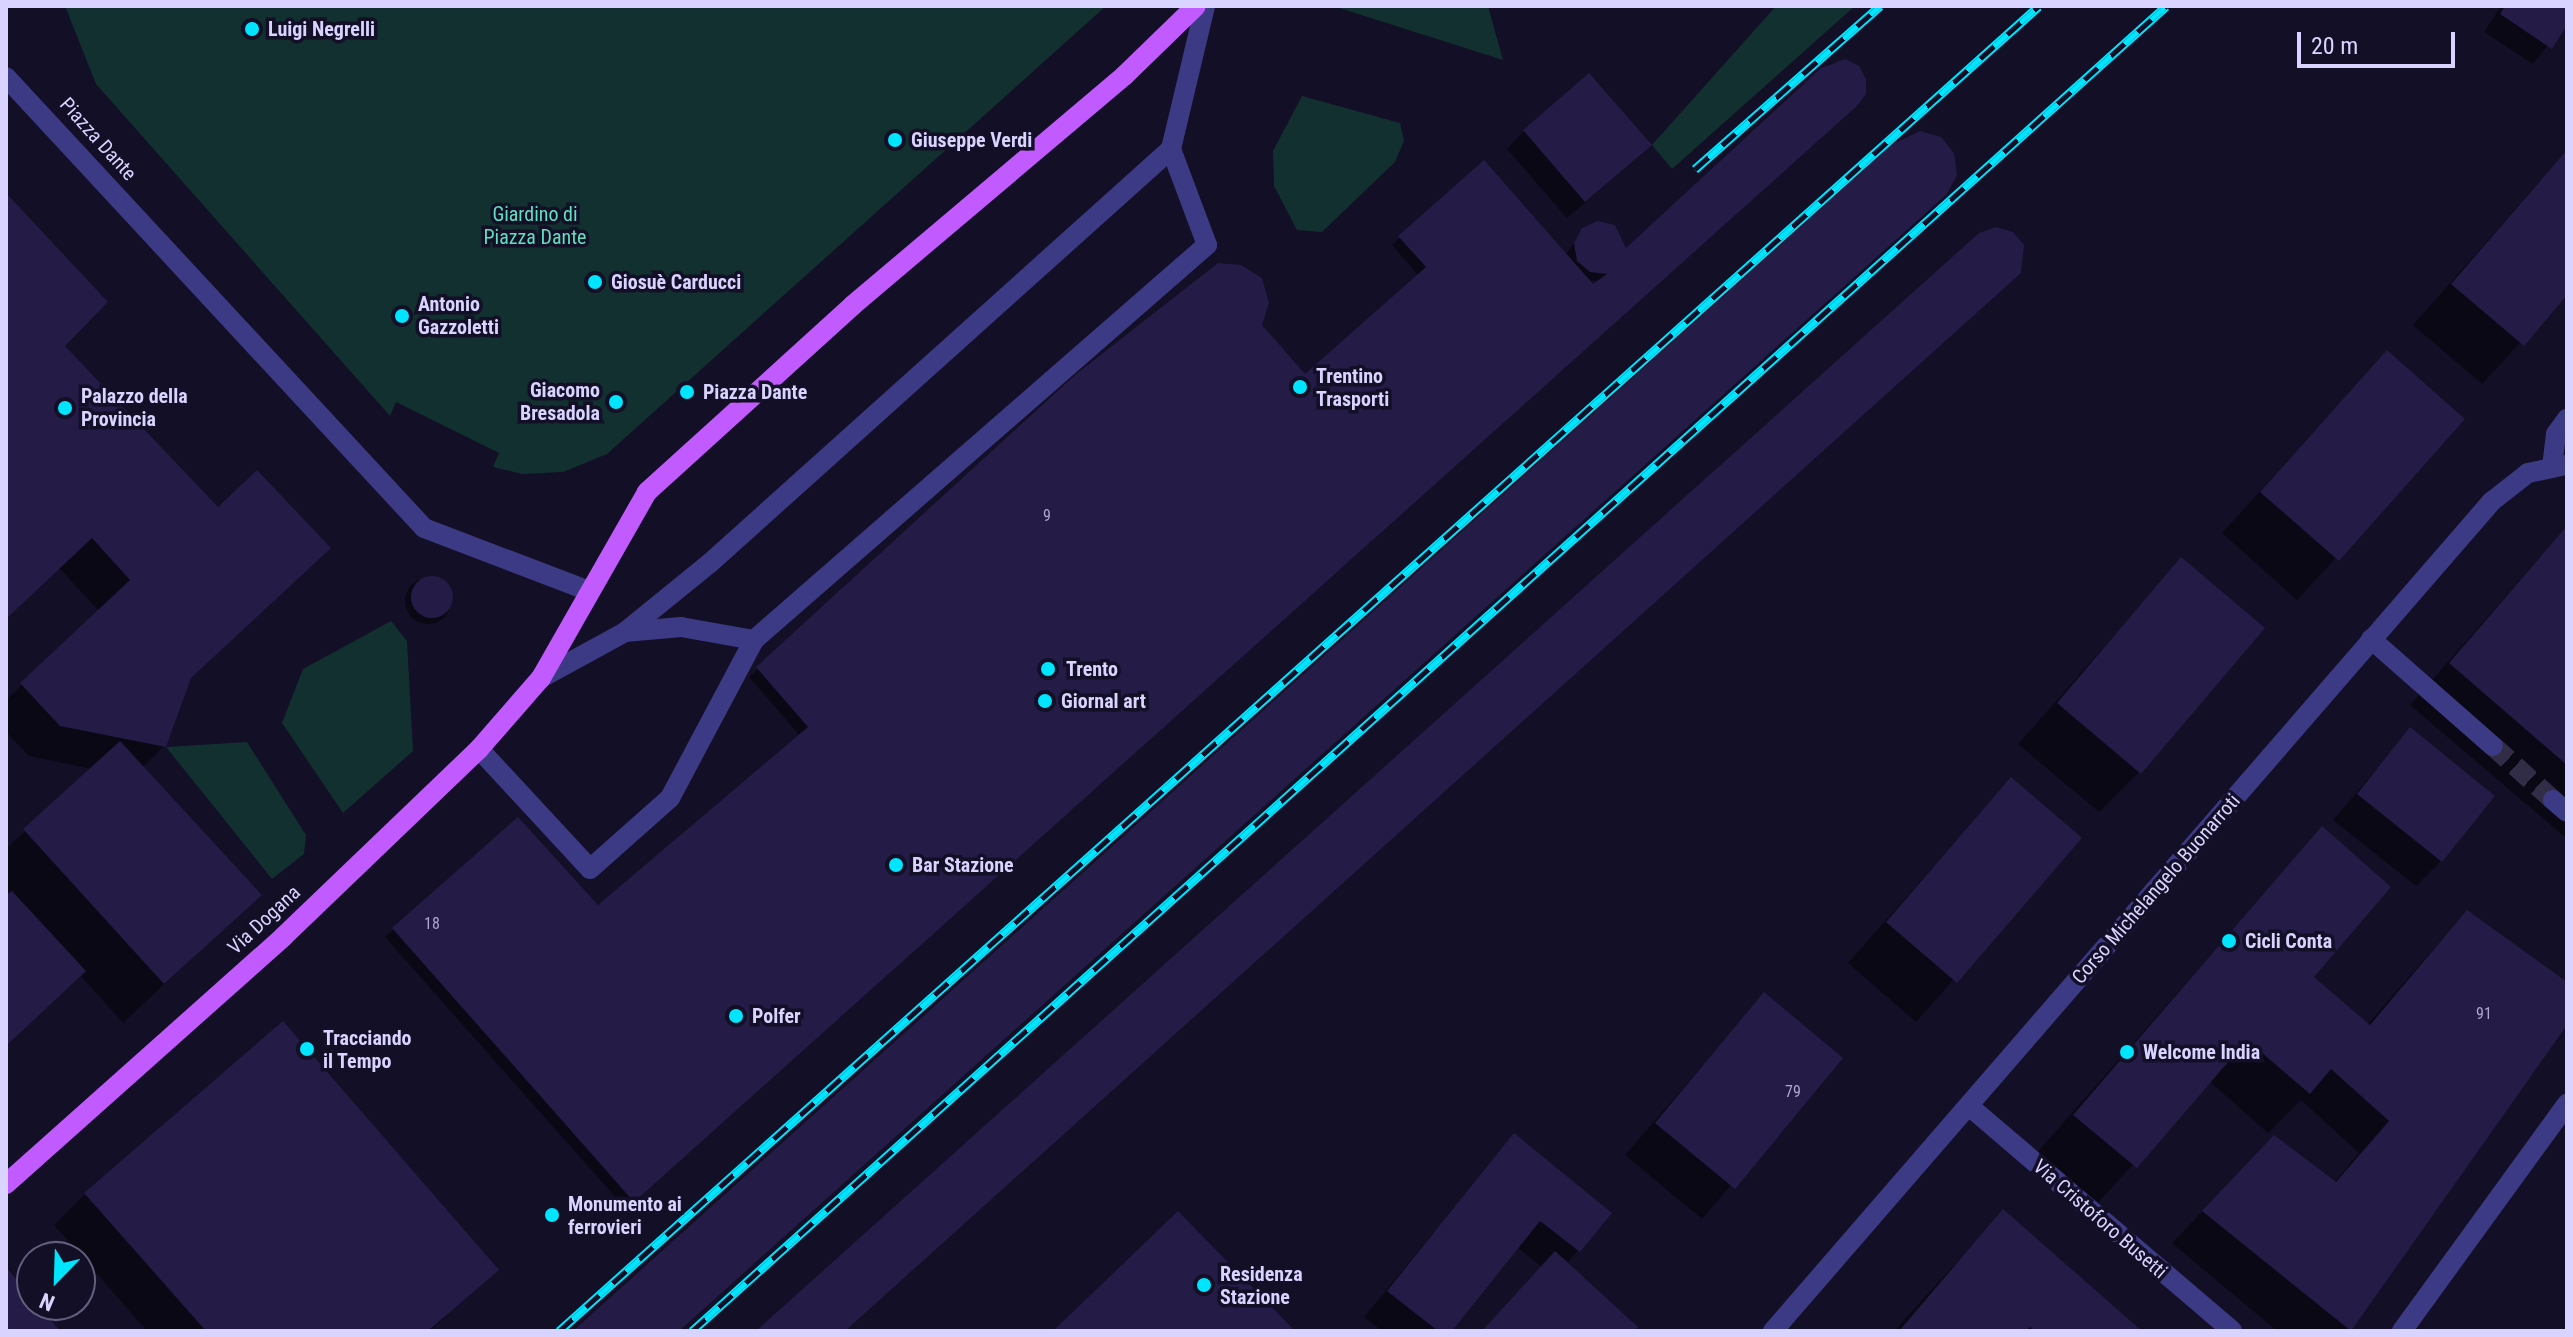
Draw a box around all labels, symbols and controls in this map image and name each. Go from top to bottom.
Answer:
scale bar [2301,16,2459,66]
place label: Luigi Negrelli [268,17,375,41]
marker: Luigi Negrelli [243,20,261,38]
text: 20 m [2311,32,2358,60]
street label: Piazza Dante [55,93,141,185]
place label: Giuseppe Verdi [911,128,1032,152]
marker: Giuseppe Verdi [886,131,904,149]
park label: Giardino di Piazza Dante [484,202,586,249]
place label: Giosuè Carducci [611,270,741,294]
marker: Giosuè Carducci [586,273,604,291]
place label: Antonio Gazzoletti [418,292,499,339]
marker: Antonio Gazzoletti [393,307,411,325]
place label: Trentino Trasporti [1316,364,1389,411]
place label: Giacomo Bresadola [520,378,600,425]
marker: Trentino Trasporti [1291,378,1309,396]
place label: Piazza Dante [703,380,807,404]
marker: Piazza Dante [678,383,696,401]
place label: Palazzo della Provincia [81,384,188,431]
marker: Giacomo Bresadola [607,393,625,411]
marker: Palazzo della Provincia [56,399,74,417]
house number: 9 [1043,506,1051,526]
place label: Trento [1066,657,1118,681]
marker: Trento [1037,658,1059,680]
place label: Giornal art [1061,689,1146,713]
marker: Giornal art [1036,692,1054,710]
street label: Corso Michelangelo Buonarroti [2067,789,2245,989]
place label: Bar Stazione [912,853,1014,877]
marker: Bar Stazione [887,856,905,874]
street label: Via Dogana [223,880,305,960]
house number: 18 [424,914,440,934]
place label: Cicli Conta [2245,929,2332,953]
marker: Cicli Conta [2220,932,2238,950]
place label: Polfer [752,1004,801,1028]
house number: 91 [2476,1004,2492,1024]
marker: Polfer [727,1007,745,1025]
place label: Tracciando il Tempo [323,1026,412,1073]
marker: Tracciando il Tempo [298,1040,316,1058]
place label: Welcome India [2143,1040,2260,1064]
marker: Welcome India [2118,1043,2136,1061]
house number: 79 [1785,1082,1801,1102]
street label: Via Cristoforo Busetti [2028,1154,2172,1284]
place label: Monumento ai ferrovieri [568,1192,682,1239]
marker: Monumento ai ferrovieri [543,1206,561,1224]
north arrow [16,1241,96,1321]
place label: Residenza Stazione [1220,1262,1303,1309]
marker: Residenza Stazione [1195,1276,1213,1294]
text: N [36,1288,58,1316]

